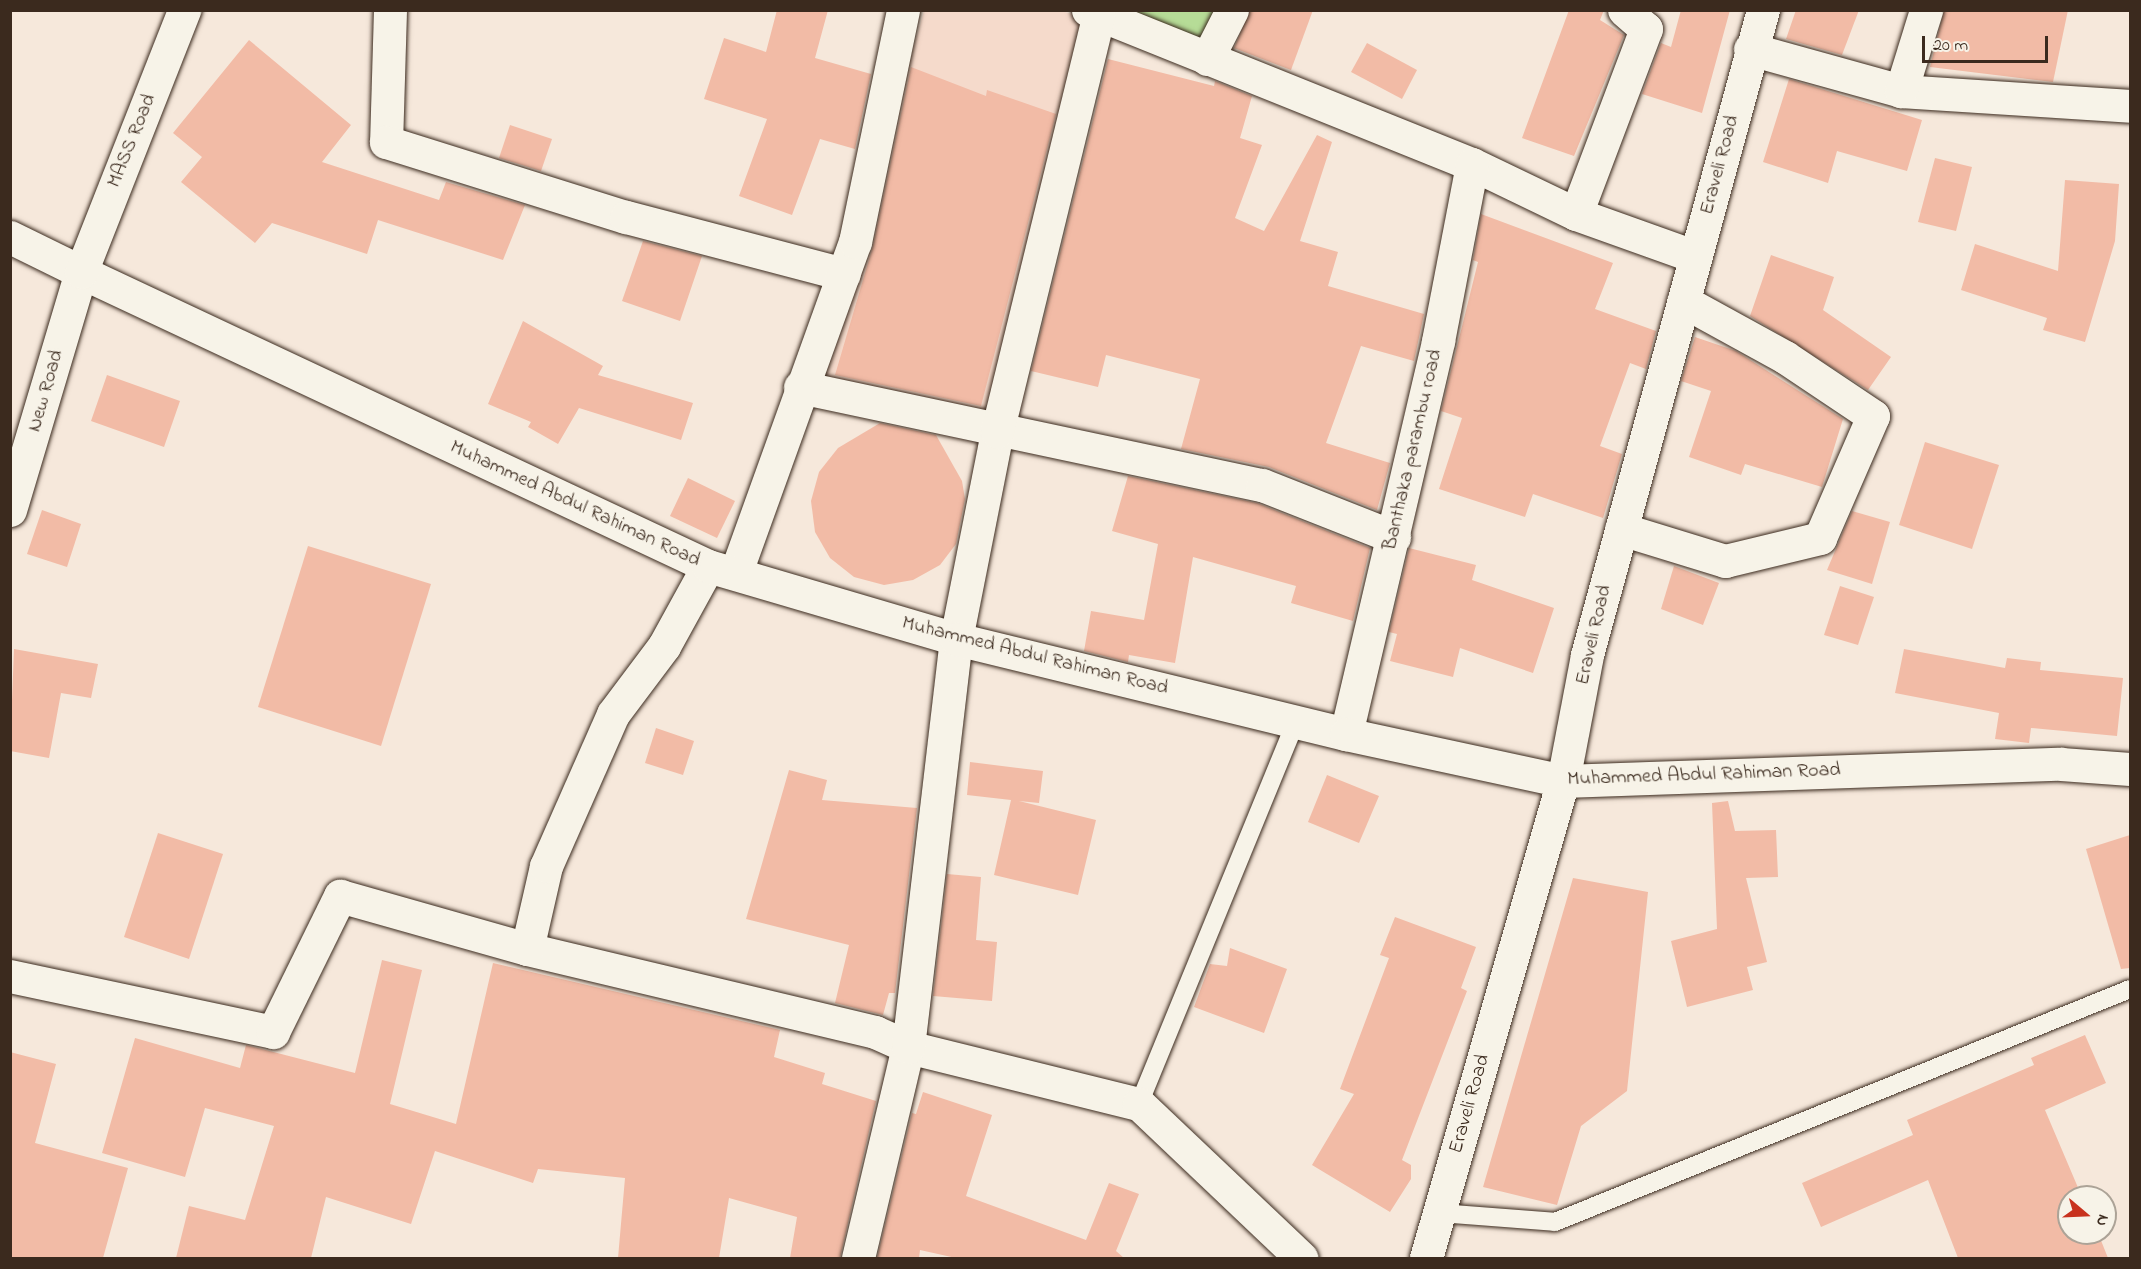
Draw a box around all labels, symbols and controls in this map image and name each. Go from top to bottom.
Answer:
scale bar [1925,24,2051,62]
text: 20 m [1933,33,1968,59]
street label: MASS Road [102,91,162,191]
street label: Eraveli Road [1695,113,1745,217]
street label: New Road [23,347,69,435]
street label: Banthaka parambu road [1378,347,1448,553]
street label: Muhammed Abdul Rahiman Road [446,435,704,573]
street label: Eraveli Road [1571,583,1617,687]
street label: Muhammed Abdul Rahiman Road [899,611,1171,701]
street label: Muhammed Abdul Rahiman Road [1567,758,1841,792]
street label: Eraveli Road [1444,1052,1496,1156]
north arrow [2057,1185,2117,1245]
text: N [2089,1211,2115,1229]

